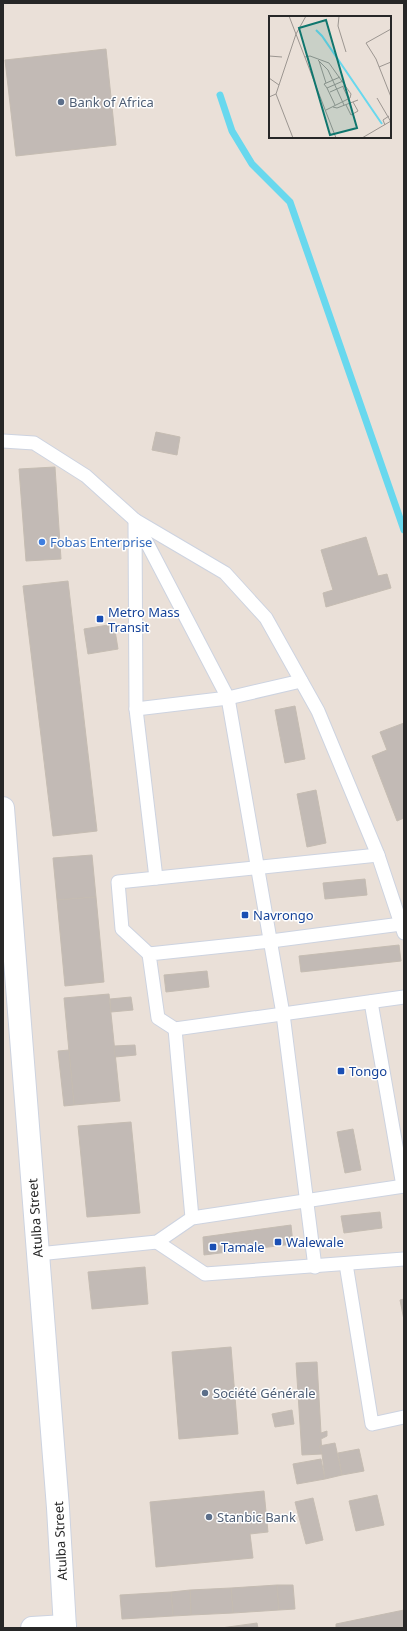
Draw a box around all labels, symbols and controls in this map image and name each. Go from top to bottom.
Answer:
inset map [269,16,391,138]
place label: Bank of Africa [69,93,154,111]
marker: Bank of Africa [56,97,66,107]
place label: Fobas Enterprise [50,533,152,551]
marker: Fobas Enterprise [37,537,47,547]
place label: Metro Mass Transit [108,603,180,636]
marker: Metro Mass Transit [95,614,105,624]
place label: Navrongo [253,906,314,924]
marker: Navrongo [240,910,250,920]
place label: Tongo [349,1062,387,1080]
marker: Tongo [336,1066,346,1076]
street label: Atulba Street [23,1177,47,1258]
place label: Walewale [286,1233,344,1251]
marker: Walewale [273,1237,283,1247]
place label: Tamale [221,1238,265,1256]
marker: Tamale [208,1242,218,1252]
place label: Société Générale [213,1384,316,1402]
marker: Société Générale [200,1388,210,1398]
street label: Atulba Street [49,1501,71,1581]
place label: Stanbic Bank [217,1508,296,1526]
marker: Stanbic Bank [204,1512,214,1522]

